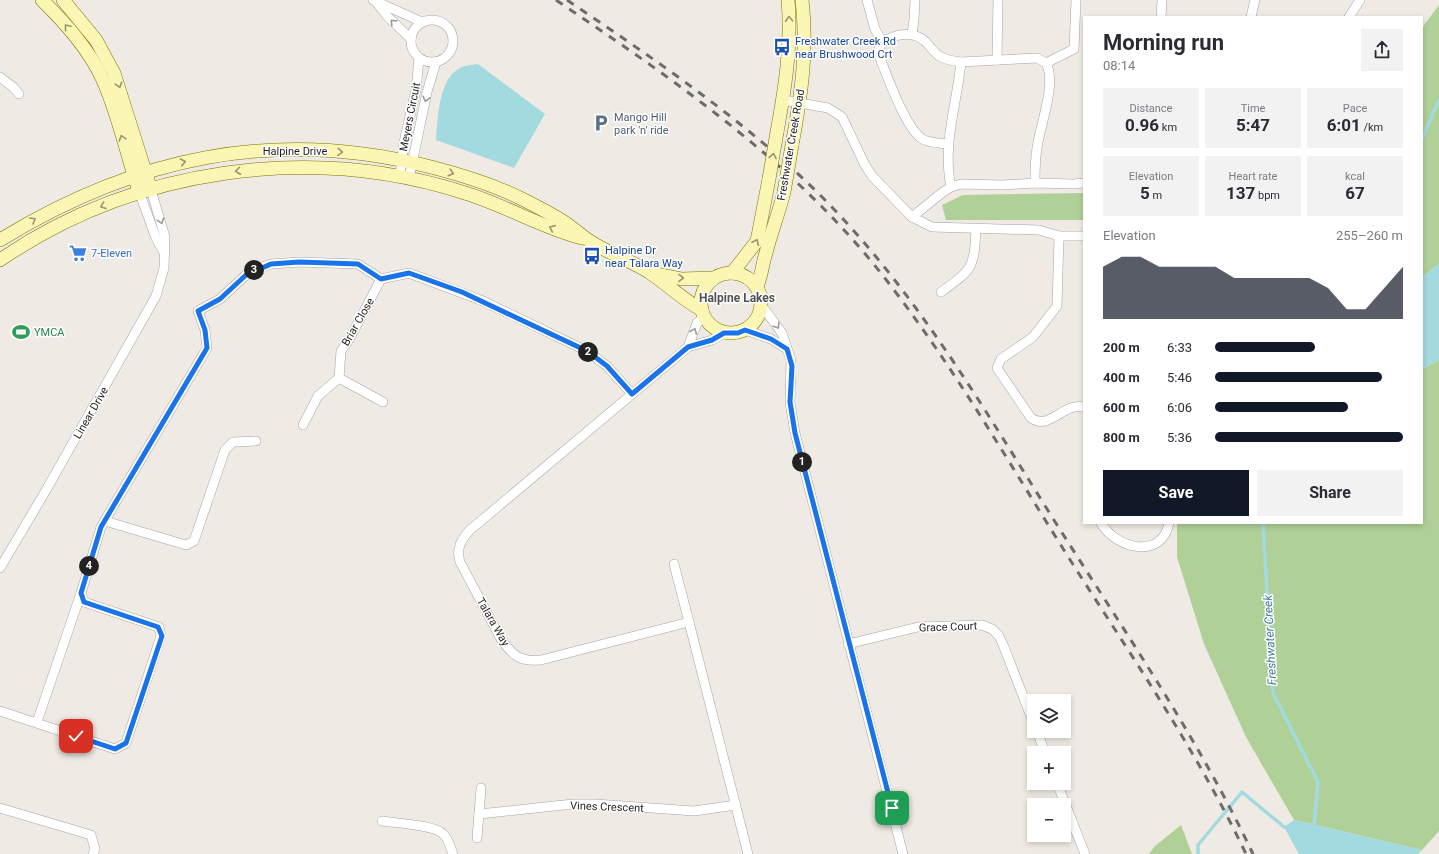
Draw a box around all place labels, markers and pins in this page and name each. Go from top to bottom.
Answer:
place label: Freshwater Creek Rd near Brushwood Crt [795,35,896,61]
bus stop icon: Freshwater Creek Rd near Brushwood Crt [772,37,792,57]
place label: Mango Hill park 'n' ride [614,111,669,137]
parking icon: Mango Hill park 'n' ride [591,113,611,133]
supermarket icon: 7-Eleven [68,243,88,263]
place label: Halpine Dr near Talara Way [605,244,683,270]
bus stop icon: Halpine Dr near Talara Way [582,246,602,266]
place label: 7-Eleven [91,247,132,260]
pin: 3 [244,260,264,280]
sports icon: YMCA [11,322,31,342]
place label: YMCA [34,326,65,339]
pin: 2 [578,342,598,362]
pin: 1 [792,452,812,472]
pin: 4 [79,556,99,576]
pin [59,719,93,753]
pin [875,791,909,825]

